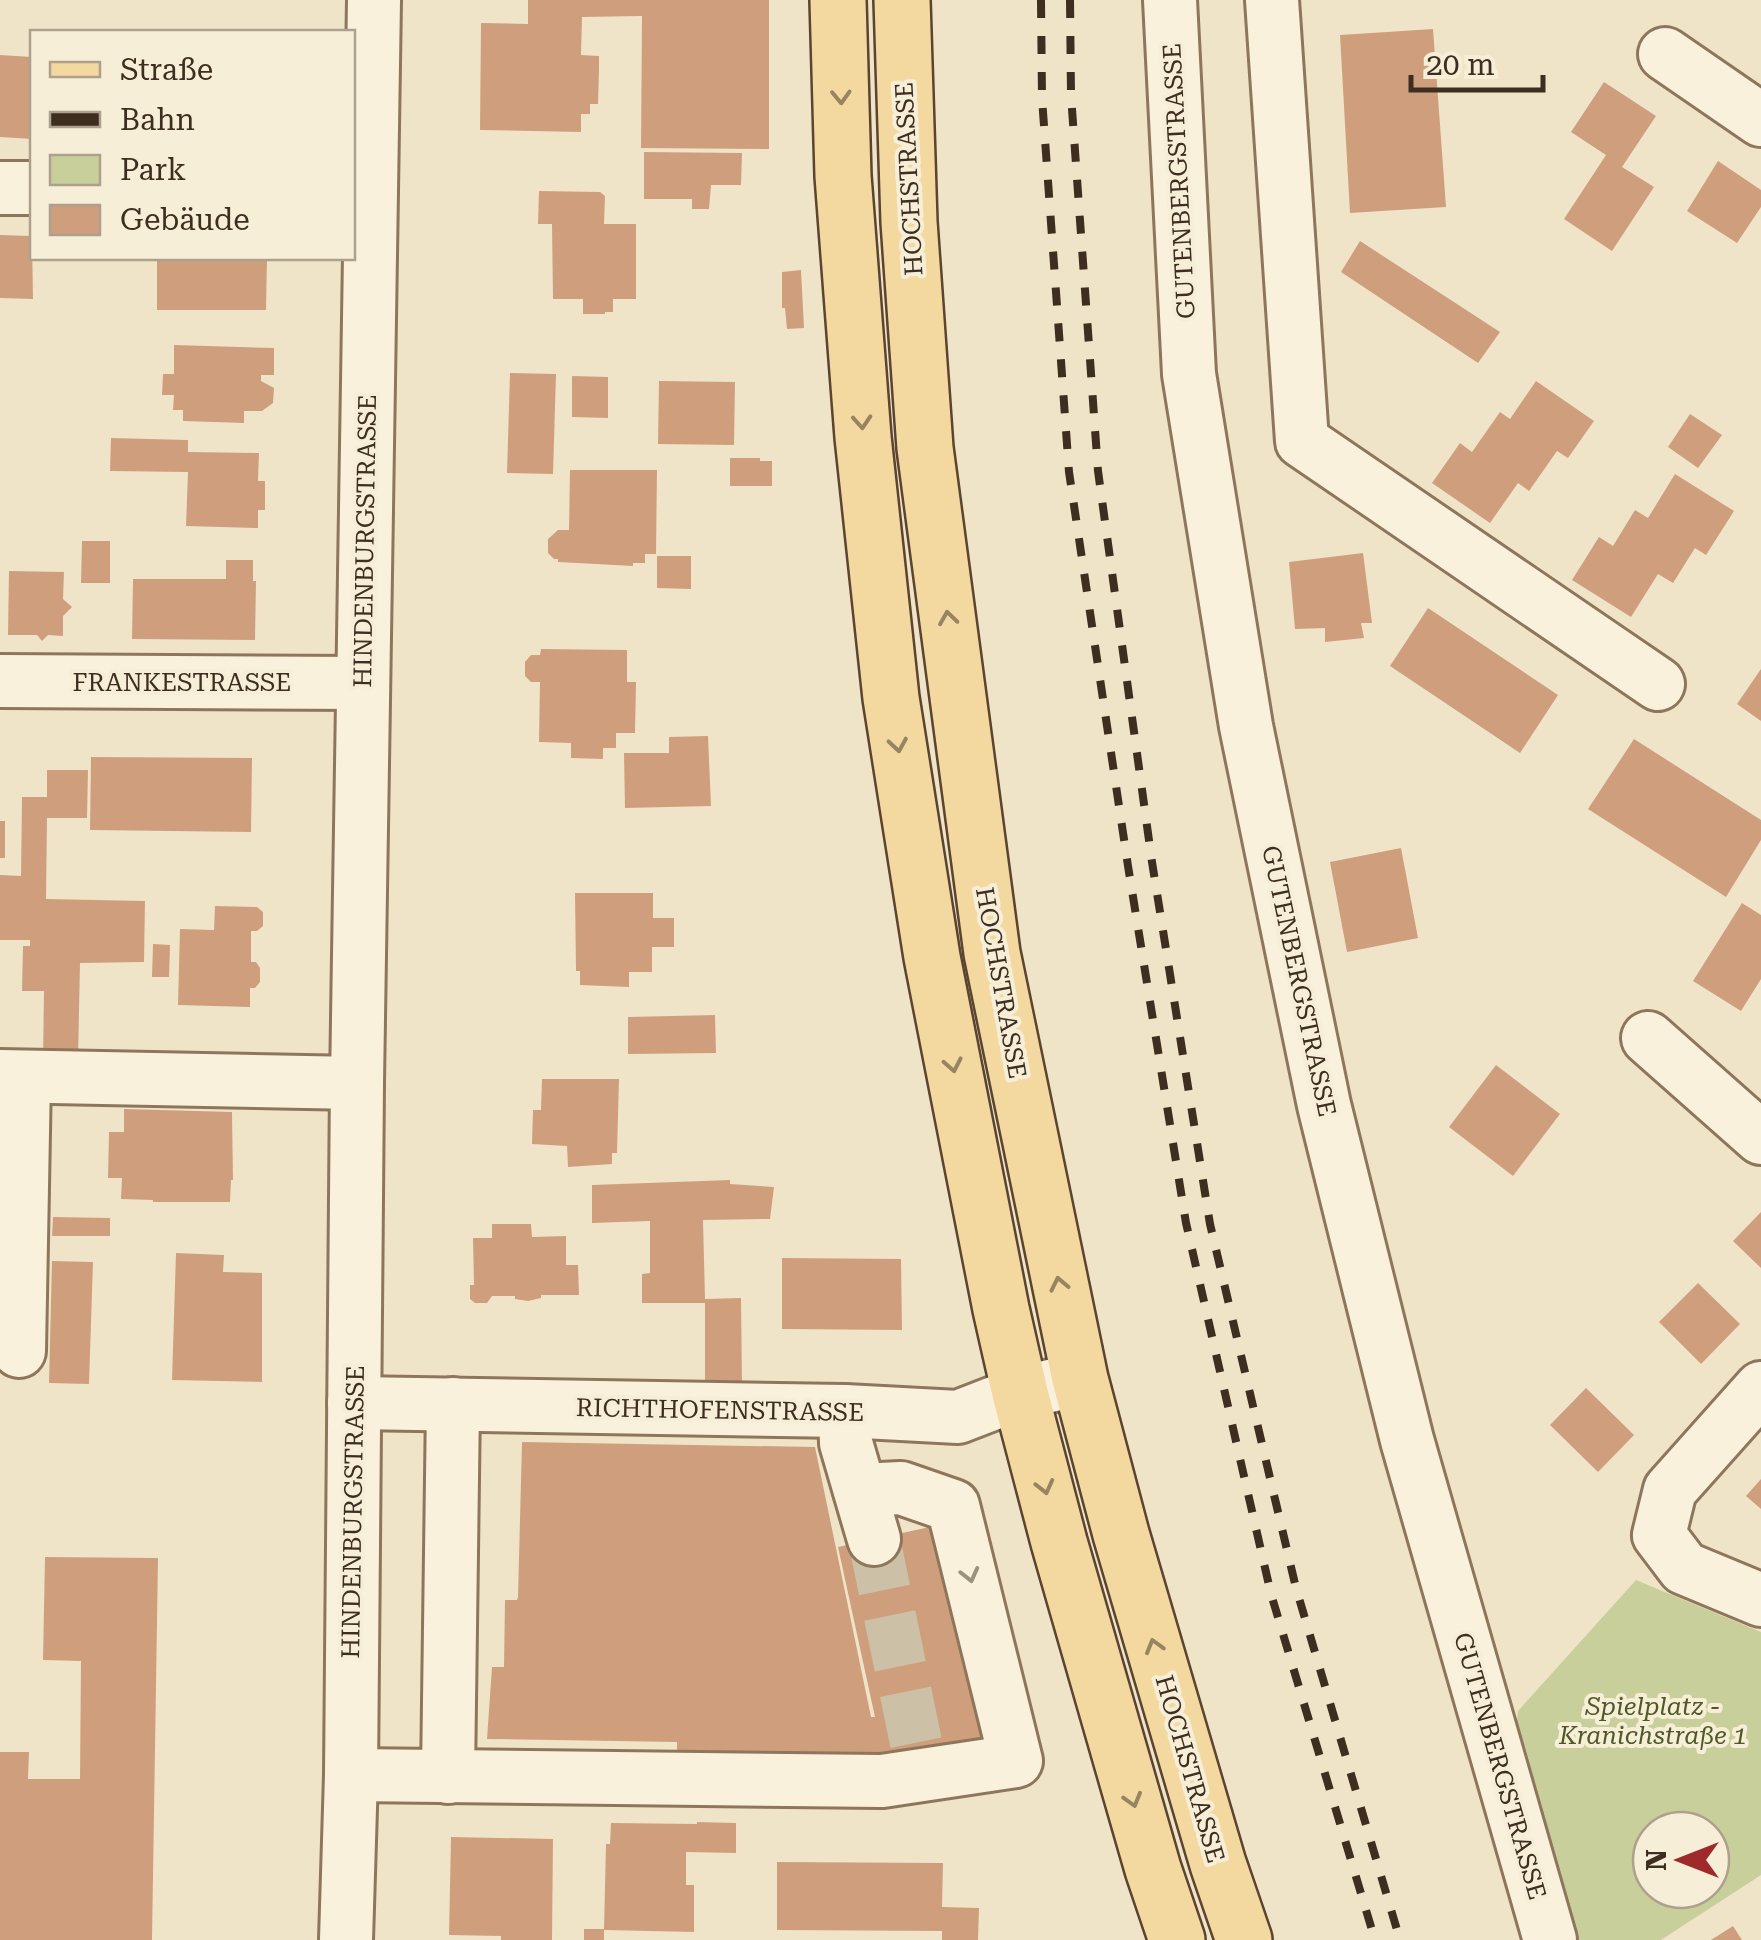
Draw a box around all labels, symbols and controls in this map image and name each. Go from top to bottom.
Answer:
legend [30,30,355,260]
scale bar [1411,30,1544,92]
street label: GUTENBERGSTRASSE [1157,42,1201,320]
text: 20 m [1426,47,1495,82]
text: Straße [120,52,213,87]
street label: HOCHSTRASSE [889,81,929,277]
one-way arrow [831,90,852,106]
text: Bahn [120,102,195,137]
text: Park [120,152,186,187]
text: Gebäude [120,202,250,237]
street label: HINDENBURGSTRASSE [348,394,382,688]
one-way arrow [851,414,872,430]
one-way arrow [938,610,959,627]
street label: FRANKESTRASSE [73,668,291,697]
one-way arrow [887,736,908,753]
street label: GUTENBERGSTRASSE [1256,843,1342,1119]
street label: HOCHSTRASSE [970,885,1032,1081]
one-way arrow [941,1056,962,1073]
one-way arrow [1050,1275,1071,1292]
street label: HINDENBURGSTRASSE [336,1365,370,1659]
street label: RICHTHOFENSTRASSE [576,1393,864,1427]
one-way arrow [1033,1478,1054,1495]
one-way arrow [958,1566,979,1583]
street label: GUTENBERGSTRASSE [1448,1629,1552,1903]
one-way arrow [1145,1638,1166,1655]
street label: HOCHSTRASSE [1149,1672,1231,1866]
park label: Spielplatz - Kranichstraße 1 [1558,1692,1747,1750]
one-way arrow [1121,1791,1142,1808]
north arrow [1631,1810,1731,1910]
text: N [1640,1849,1673,1871]

